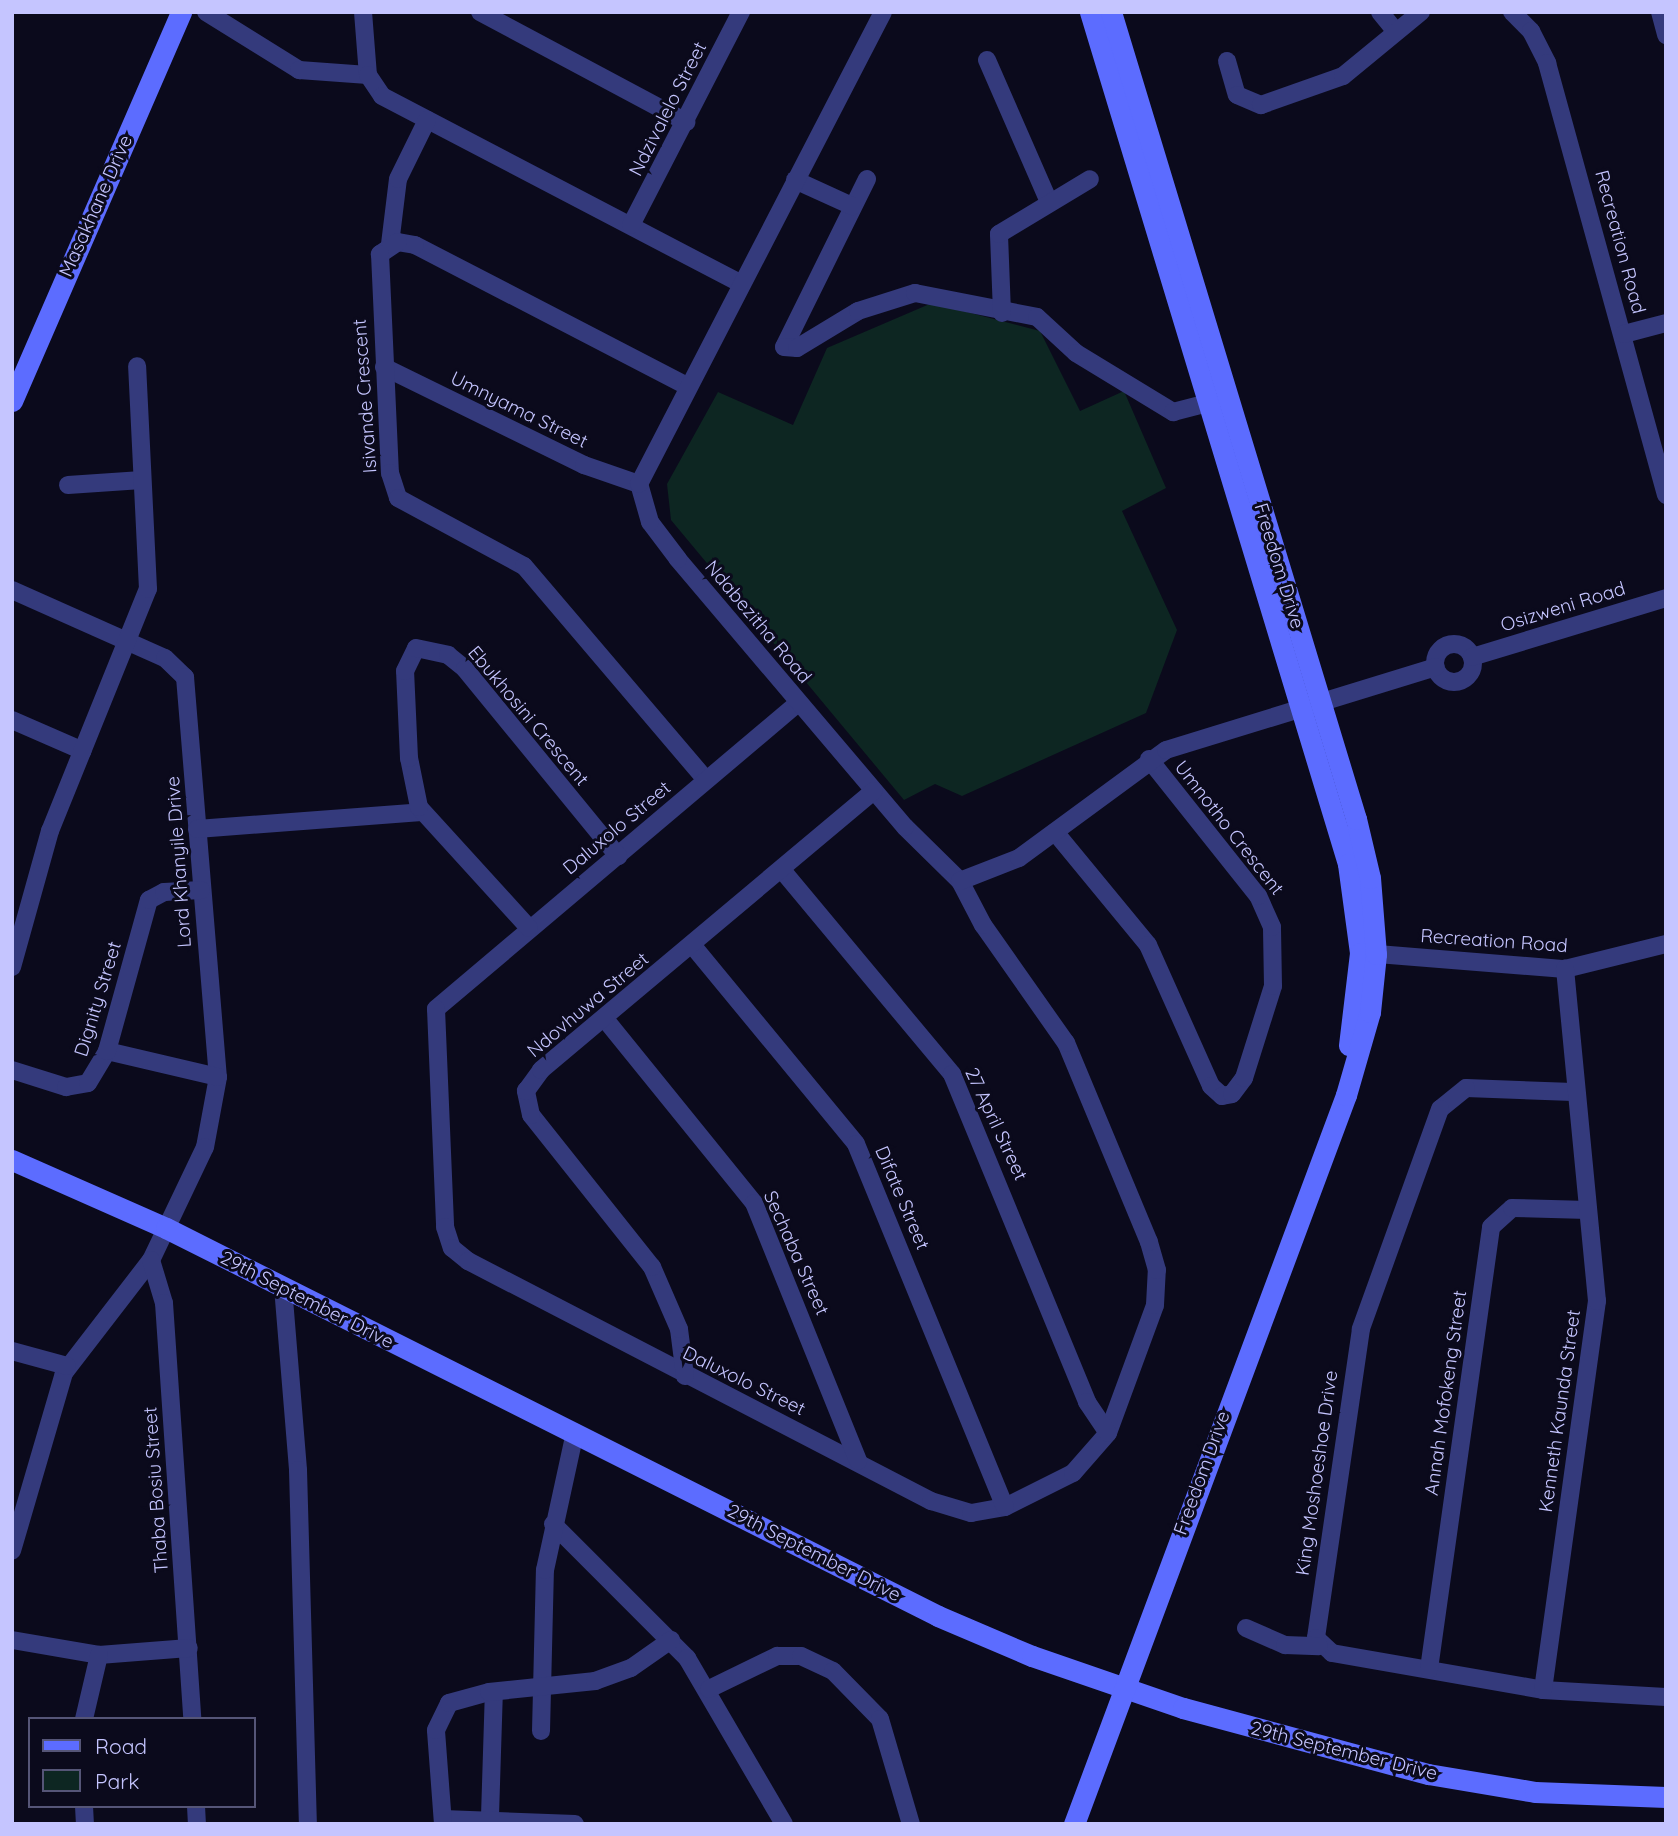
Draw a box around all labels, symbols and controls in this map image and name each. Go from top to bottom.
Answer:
street label: Ndzivalelo Street [624,38,712,180]
street label: Masakhane Drive [55,132,137,280]
street label: Recreation Road [1590,168,1650,316]
street label: Isivande Crescent [348,318,382,474]
street label: Umnyama Street [447,367,591,453]
street label: Freedom Drive [1249,500,1309,632]
street label: Ndabezitha Road [700,556,816,688]
street label: Osizweni Road [1498,577,1628,637]
street label: Ebukhosini Crescent [463,641,593,791]
street label: Umnotho Crescent [1169,756,1289,900]
street label: Lord Khanyile Drive [162,775,196,949]
street label: Daluxolo Street [559,776,675,880]
street label: Recreation Road [1420,924,1568,958]
street label: Dignity Street [70,939,126,1059]
street label: Ndovhuwa Street [523,948,653,1062]
street label: 27 April Street [960,1064,1032,1184]
street label: Difate Street [870,1143,934,1253]
street label: Sechaba Street [758,1187,834,1319]
street label: 29th September Drive [217,1246,397,1354]
street label: Annah Mofokeng Street [1420,1289,1472,1497]
street label: Kenneth Kaunda Street [1534,1308,1586,1514]
street label: Daluxolo Street [679,1341,809,1421]
street label: King Moshoeshoe Drive [1291,1369,1343,1577]
street label: Thaba Bosiu Street [139,1406,173,1574]
street label: Freedom Drive [1169,1408,1235,1538]
street label: 29th September Drive [724,1499,904,1607]
legend [28,1717,256,1808]
street label: 29th September Drive [1248,1717,1440,1785]
text: Road [95,1733,147,1759]
text: Park [95,1768,139,1794]

